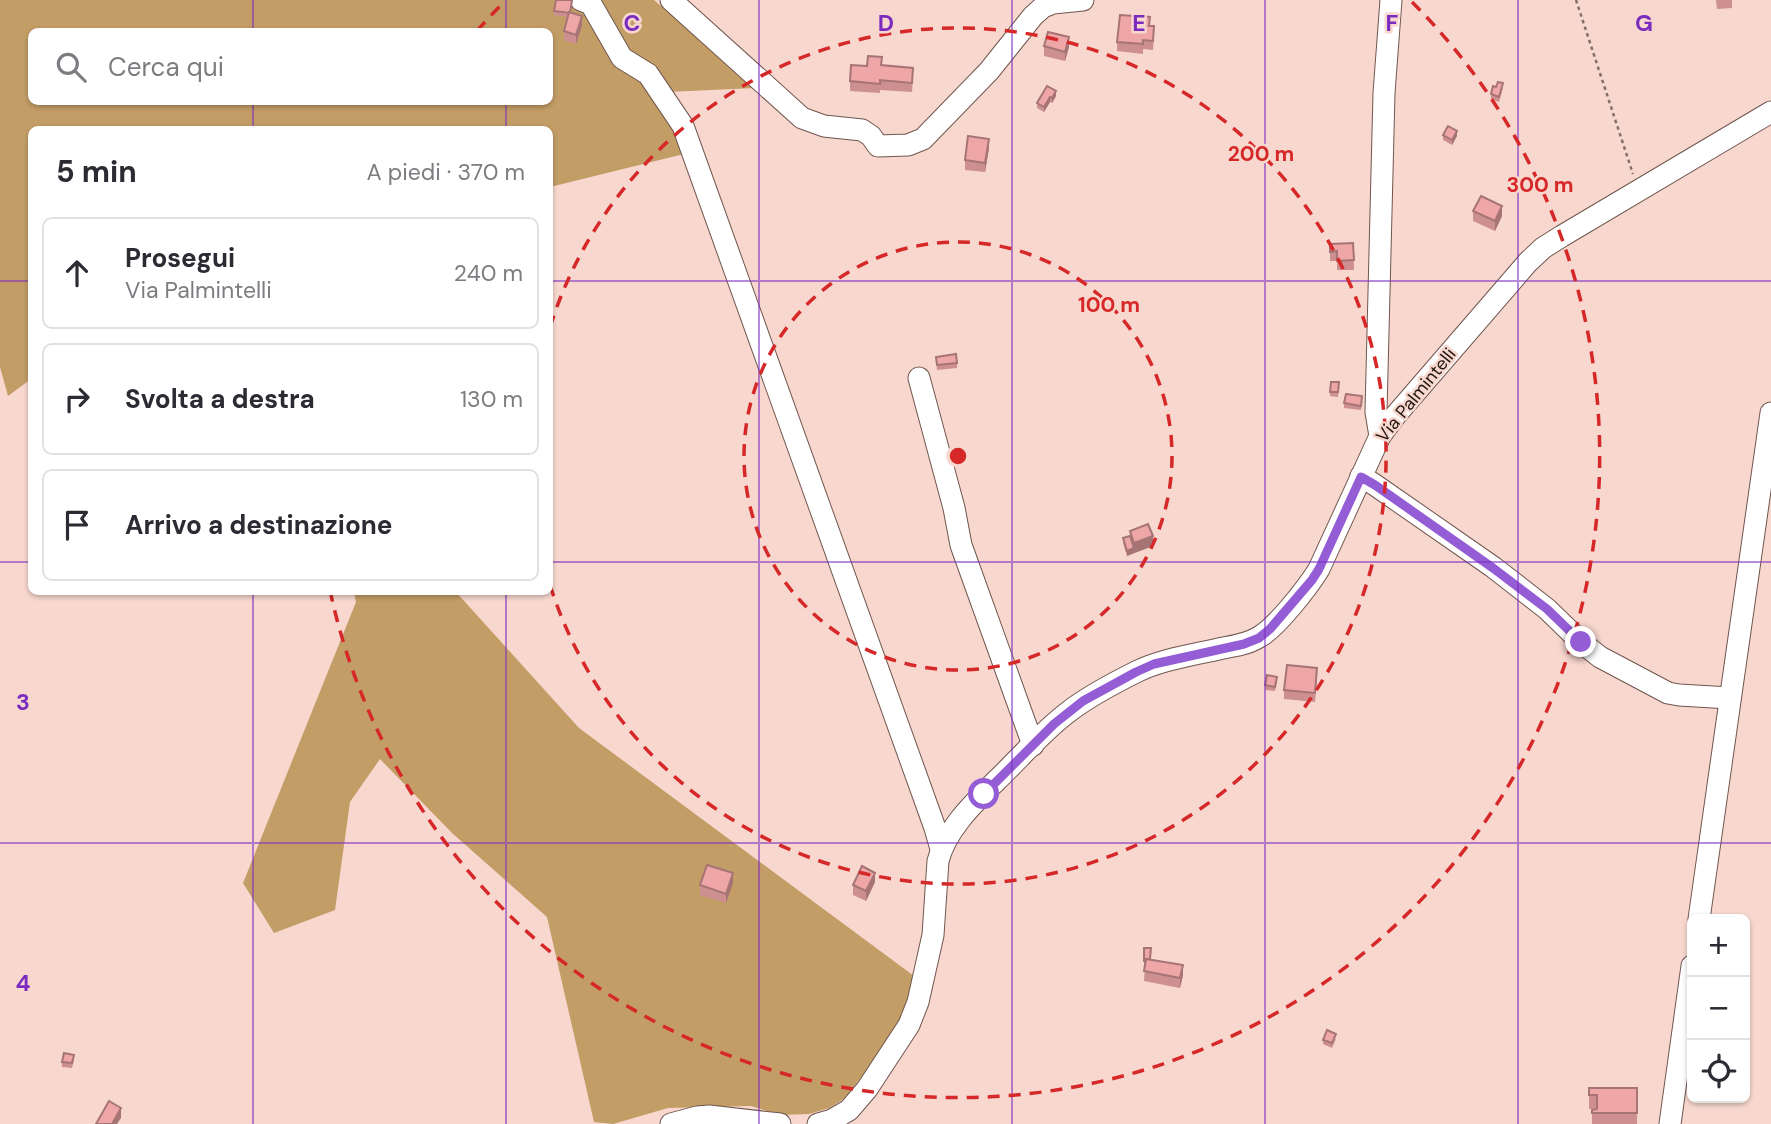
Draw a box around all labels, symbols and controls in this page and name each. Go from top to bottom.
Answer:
text: C [624,8,640,38]
text: D [878,8,894,38]
text: E [1132,8,1146,38]
text: F [1386,8,1399,38]
text: G [1635,8,1653,38]
search box [28,28,553,105]
icon: search [52,48,90,86]
text: Cerca qui [108,50,224,84]
text: 200 m [1228,140,1294,168]
text: 5 min [56,152,137,191]
text: A piedi · 370 m [366,157,525,187]
text: 300 m [1507,171,1573,199]
text: Prosegui [125,241,235,275]
icon: ahead [58,254,96,292]
text: 240 m [454,258,523,288]
text: Via Palmintelli [125,275,272,305]
text: 100 m [1078,291,1140,319]
street label: Via Palmintelli [1371,343,1461,447]
icon: right [58,380,96,418]
text: Svolta a destra [125,382,315,416]
text: 130 m [460,384,523,414]
centre of rings [946,444,970,468]
icon: arrive [58,506,96,544]
text: Arrivo a destinazione [125,508,392,542]
route end [1565,626,1596,657]
text: 3 [16,687,30,717]
route start [968,778,999,809]
map controls [1687,914,1750,1103]
button: + [1687,914,1750,977]
text: 4 [16,968,31,998]
button: − [1687,977,1750,1040]
button: locate [1687,1040,1750,1103]

